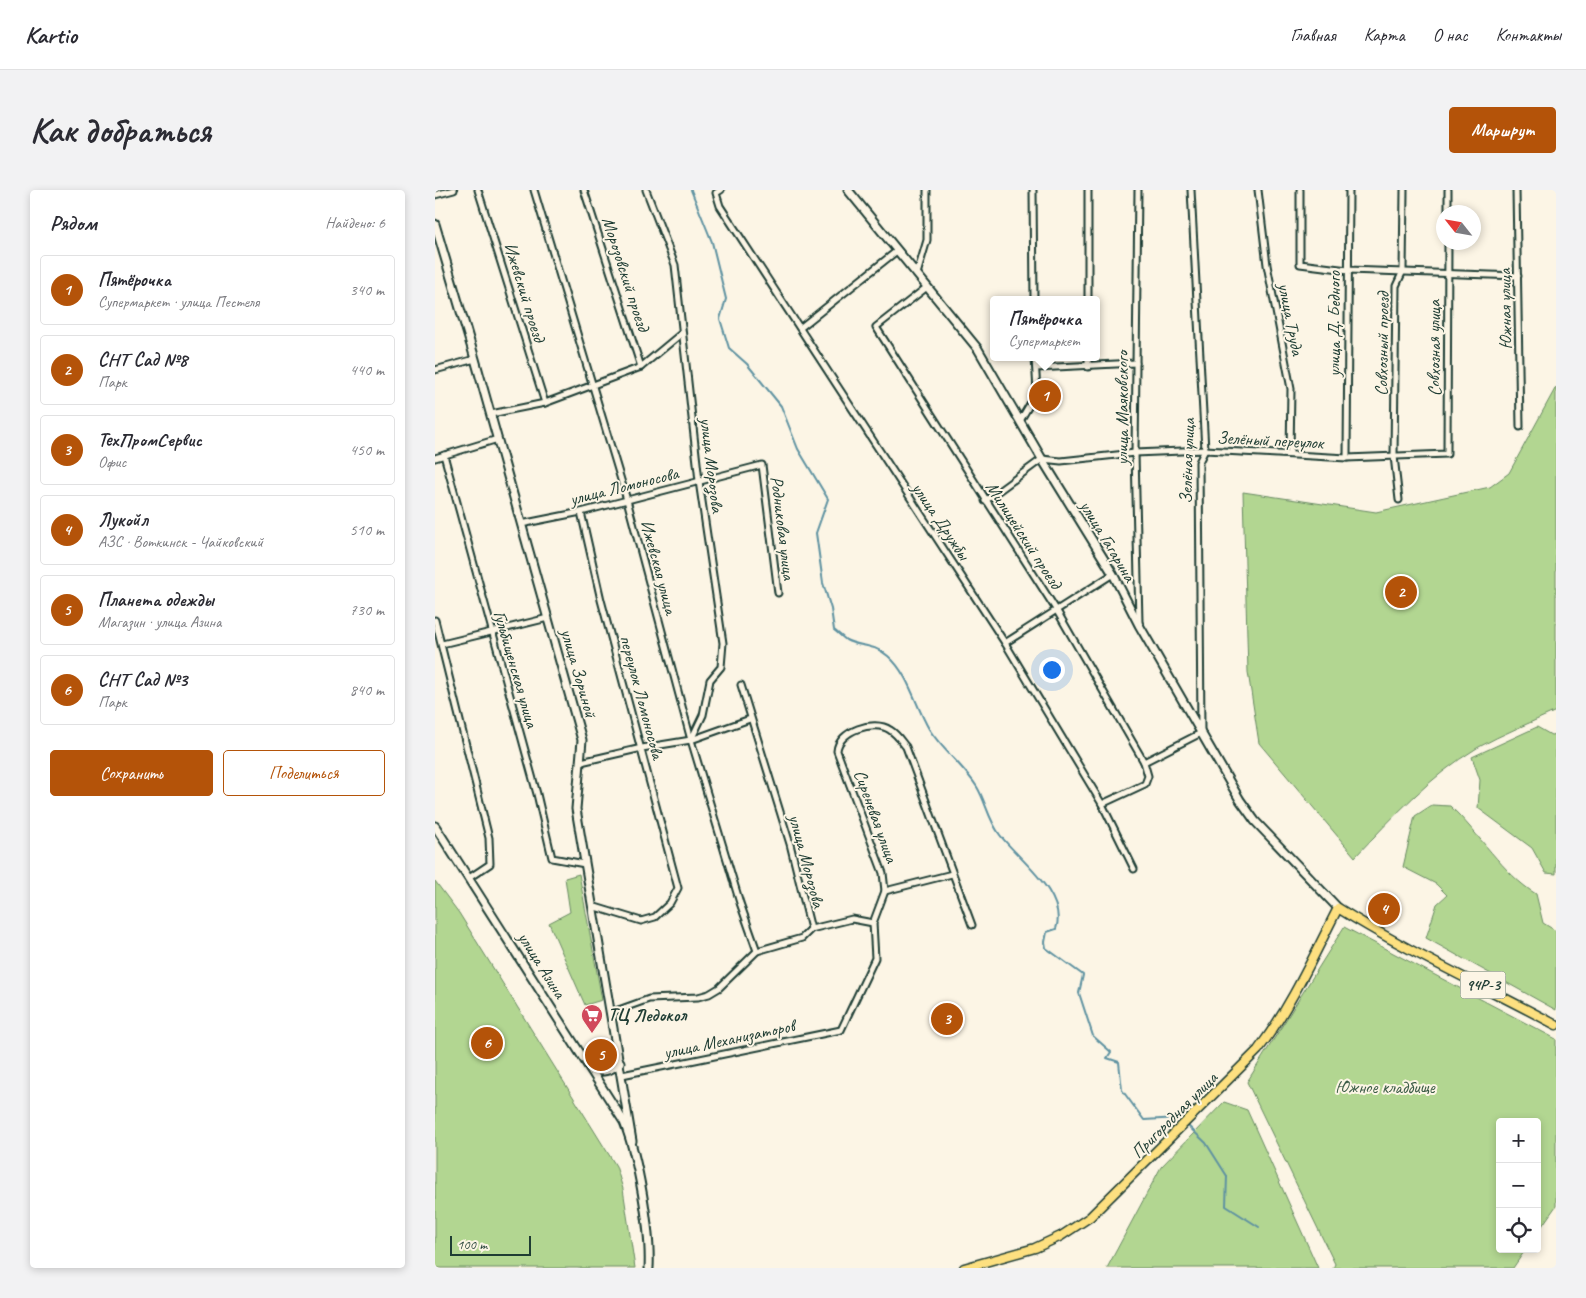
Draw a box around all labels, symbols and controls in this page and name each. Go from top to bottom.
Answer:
text: Kartio [25,20,77,50]
text: Главная [1291,24,1336,46]
text: Карта [1364,24,1405,46]
text: О нас [1433,24,1468,46]
text: Контакты [1496,24,1561,46]
button: Маршрут [1449,107,1556,153]
text: Как добраться [30,108,211,153]
north arrow [1436,205,1481,250]
text: Рядом [50,210,97,236]
text: Найдено: 6 [325,213,385,233]
street label: Морозовский проезд [596,214,655,336]
street label: Ижевский проезд [499,240,551,346]
street label: Южная улица [1493,267,1517,350]
text: Пятёрочка [98,268,171,292]
street label: улица Д. Бедного [1323,270,1345,378]
text: 1 [63,280,71,300]
text: 340 m [350,280,384,300]
street label: улица Труда [1273,280,1309,359]
street label: Совхозный проезд [1370,290,1394,396]
text: Супермаркет · улица Пестеля [98,292,259,312]
popup [990,296,1100,361]
street label: Совхозная улица [1423,299,1445,396]
text: Пятёрочка [1009,307,1081,331]
text: Супермаркет [1009,331,1080,351]
text: СНТ Сад №8 [98,348,187,372]
street label: улица Маяковского [1111,349,1133,466]
text: 2 [63,360,71,380]
text: 440 m [350,360,384,380]
text: Парк [98,372,127,392]
pin: 1 [1029,377,1061,415]
street label: улица Морозова [694,415,729,515]
street label: Зелёная улица [1175,416,1200,504]
street label: Зелёный переулок [1216,426,1326,454]
text: ТехПромСервис [98,428,202,452]
text: 3 [63,440,71,460]
text: 450 m [350,440,384,460]
text: Офис [98,452,126,472]
street label: улица Ломоносова [566,461,682,510]
street label: Родниковая улица [766,475,800,583]
street label: улица Дружбы [906,477,976,565]
street label: Милицейский проезд [981,477,1068,594]
street label: улица Гагарина [1075,495,1141,587]
text: Лукойл [98,508,148,532]
street label: Ижевская улица [636,517,683,618]
text: 4 [63,520,71,540]
text: 510 m [350,520,384,540]
text: АЗС · Воткинск - Чайковский [98,532,263,552]
pin: 2 [1385,573,1417,611]
text: Планета одежды [98,588,214,612]
text: 5 [64,600,70,620]
text: 730 m [350,600,384,620]
street label: Гульбищенская улица [489,608,544,732]
text: Магазин · улица Азина [98,612,221,632]
street label: улица Зориной [556,625,603,721]
street label: переулок Ломоносова [615,633,670,763]
your location [1039,657,1065,683]
text: СНТ Сад №3 [98,668,187,692]
text: 6 [63,680,71,700]
text: 840 m [350,680,384,700]
text: Парк [98,692,127,712]
button: Сохранить [50,750,213,796]
button: Поделиться [223,750,385,796]
street label: Сиреневая улица [849,767,904,867]
street label: улица Морозова [783,811,830,911]
pin: 4 [1368,890,1400,928]
street label: улица Азина [512,927,572,1004]
road number: 94Р-3 [1461,972,1505,998]
pin: 3 [931,1000,963,1038]
supermarket icon: ТЦ Ледокол [580,1003,604,1034]
place label: ТЦ Ледокол [608,1004,688,1026]
street label: улица Механизаторов [661,1014,799,1065]
pin: 6 [471,1024,503,1062]
pin: 5 [585,1036,617,1074]
street label: Пригородная улица [1126,1066,1223,1163]
park label: Южное кладбище [1335,1076,1436,1098]
map controls [1496,1118,1541,1253]
button: + [1496,1118,1541,1163]
button: − [1496,1163,1541,1208]
button: locate [1496,1208,1541,1253]
scale bar [450,1233,531,1256]
text: 100 m [457,1236,487,1253]

